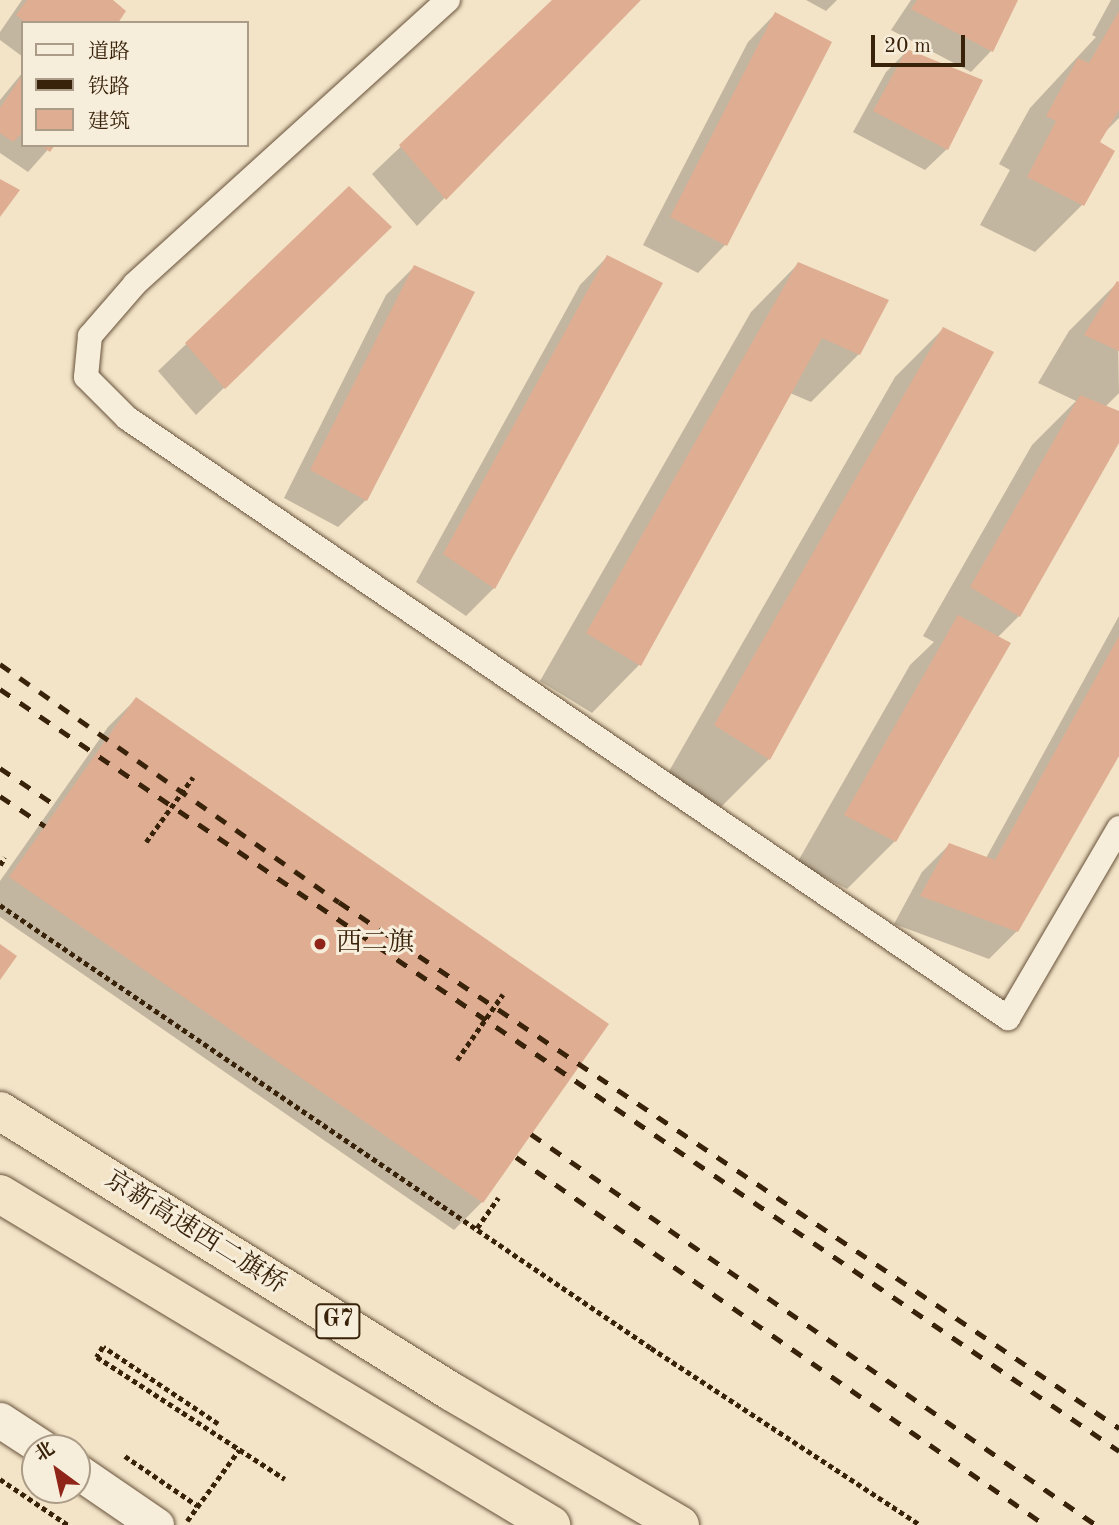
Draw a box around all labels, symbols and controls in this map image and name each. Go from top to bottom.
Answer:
legend [21,21,248,147]
scale bar [874,21,968,65]
text: 20 m [884,36,931,57]
text: 道路 [88,42,130,63]
text: 铁路 [88,77,130,98]
text: 建筑 [88,112,130,133]
place label: 西二旗 [336,928,414,960]
marker: 西二旗 [310,934,330,954]
street label: 京新高速西二旗桥 [99,1165,291,1301]
road number: G7 [315,1301,361,1342]
north arrow [21,1434,91,1504]
text: 北 [32,1440,59,1466]

